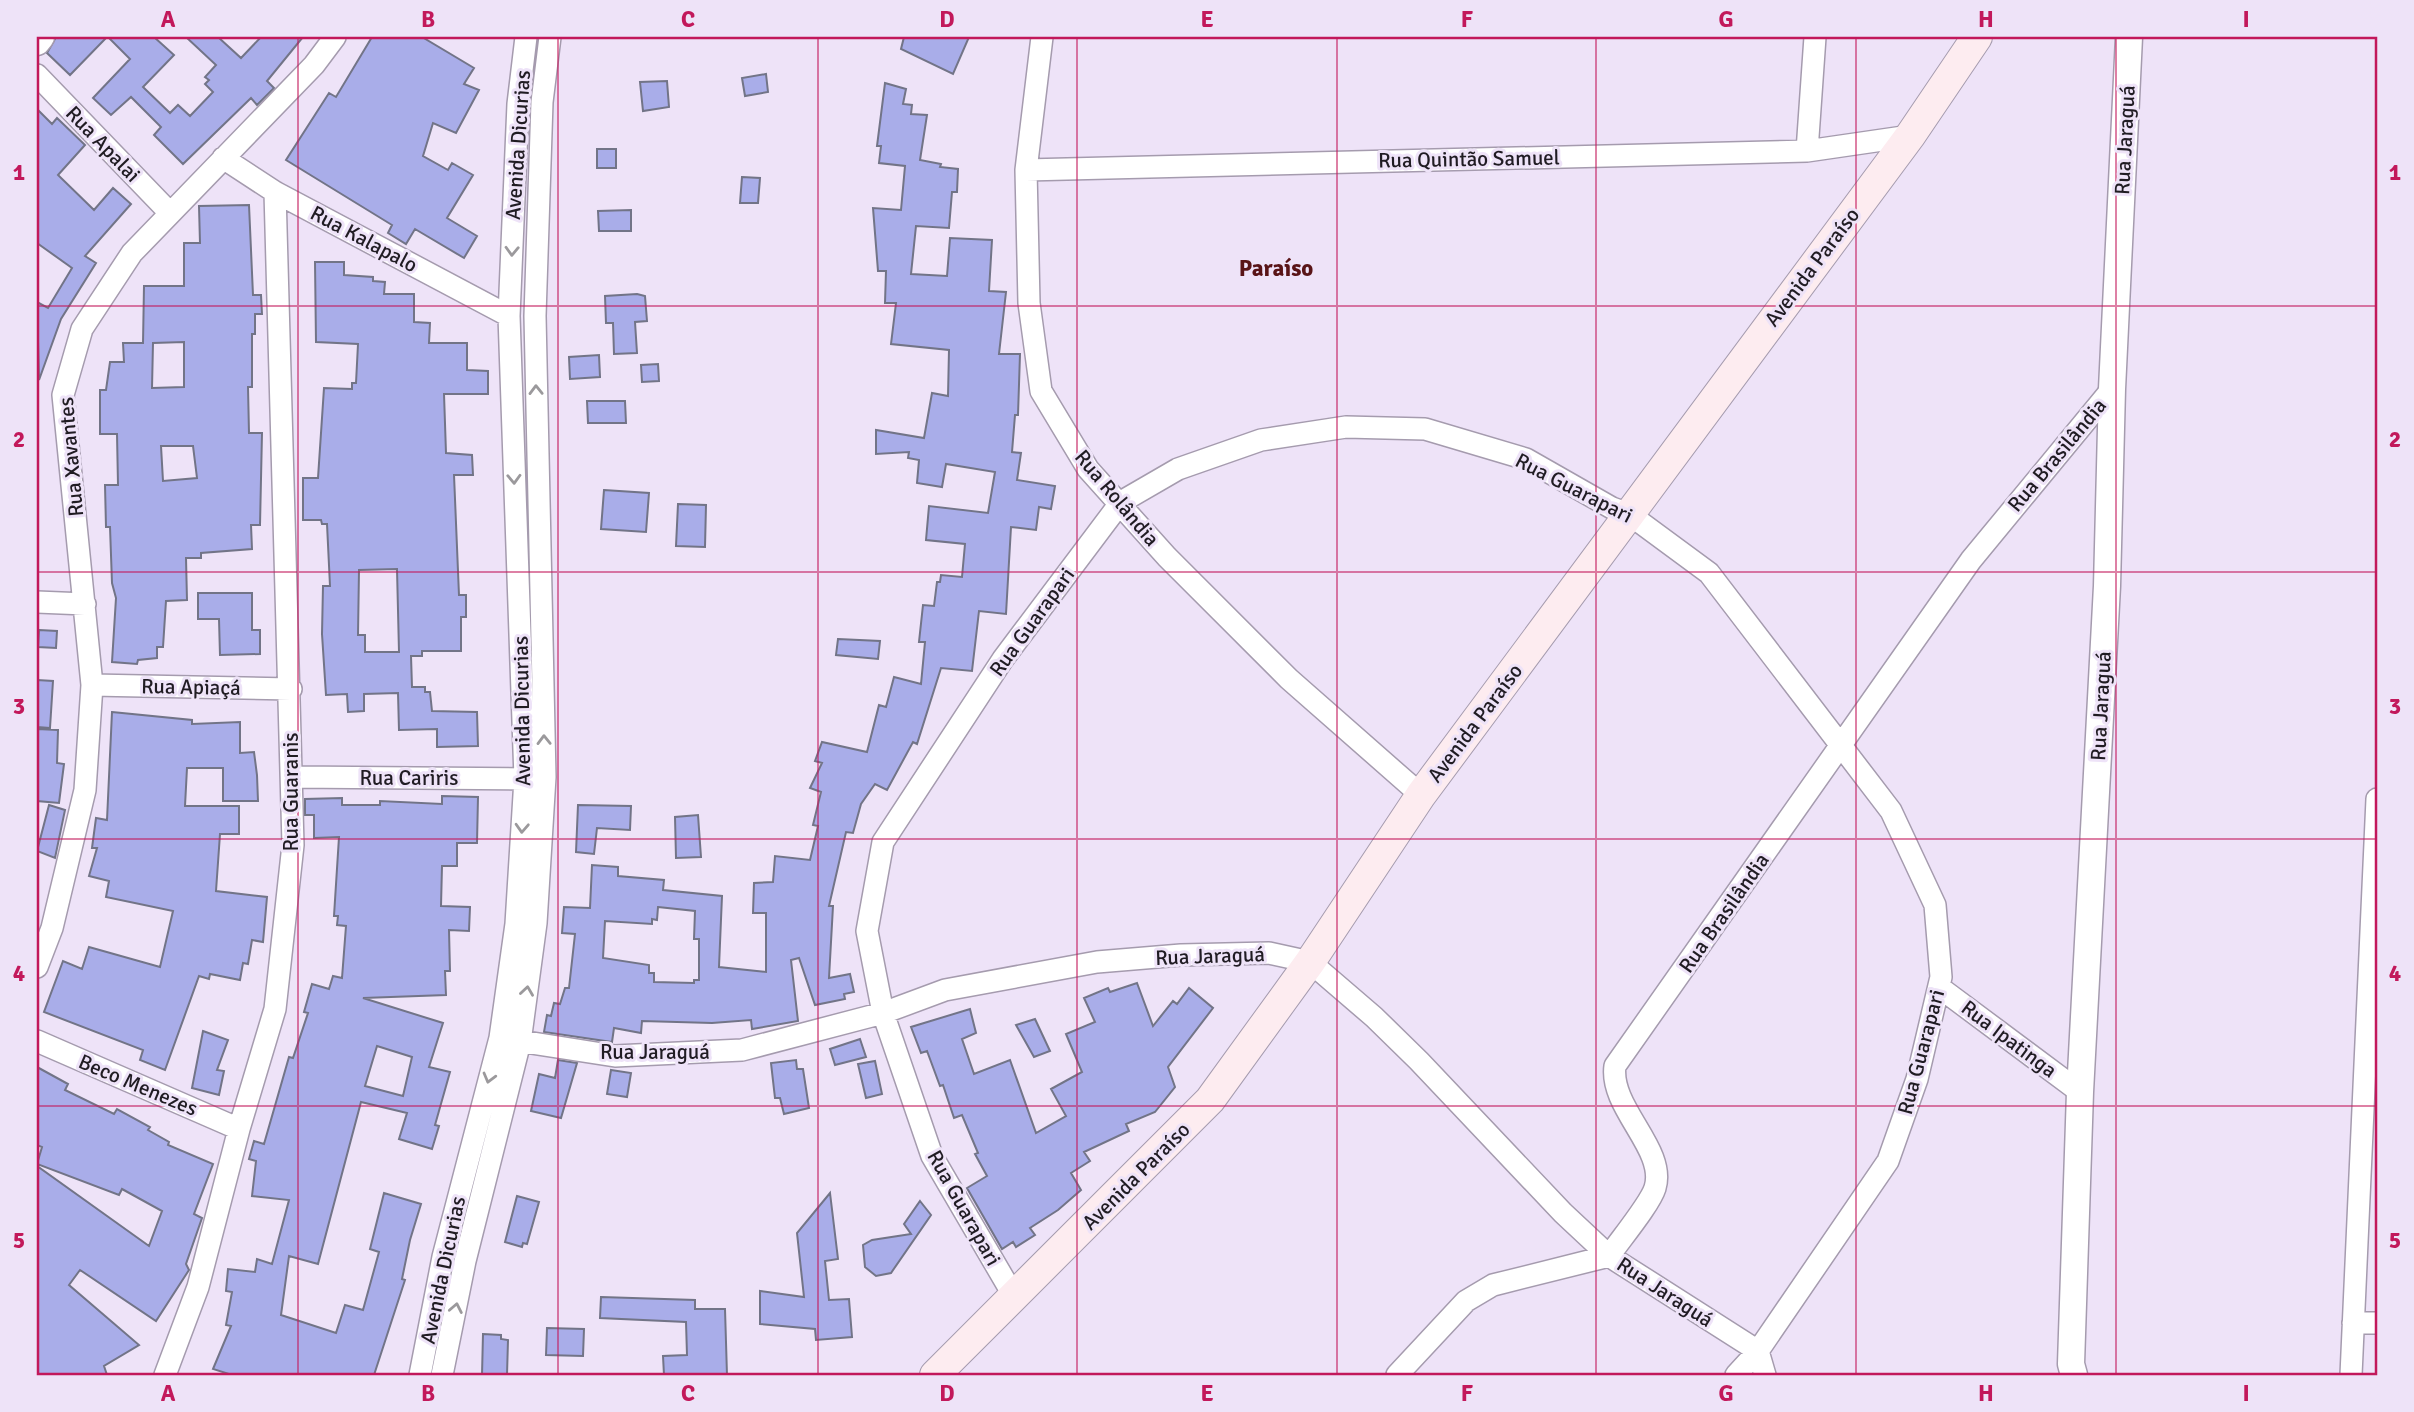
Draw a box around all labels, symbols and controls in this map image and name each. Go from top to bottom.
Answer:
text: A [161,5,176,34]
text: B [421,5,435,34]
text: C [681,5,695,34]
text: D [939,5,955,34]
text: E [1200,5,1214,34]
text: F [1461,5,1473,34]
text: G [1718,5,1734,34]
text: H [1978,5,1994,34]
text: I [2242,5,2250,34]
street label: Avenida Dicurias [500,69,536,221]
street label: Rua Jaraguá [2109,85,2141,195]
street label: Rua Apalai [60,100,146,188]
street label: Rua Quintão Samuel [1378,144,1560,174]
text: 1 [13,158,25,187]
text: 1 [2389,158,2401,187]
street label: Rua Kalapalo [306,200,422,278]
street label: Avenida Paraíso [1759,202,1865,332]
one-way arrow [504,246,519,257]
district label: Paraíso [1239,254,1313,283]
one-way arrow [529,384,544,395]
street label: Rua Brasilândia [2002,393,2112,517]
street label: Rua Xavantes [53,396,89,518]
text: 2 [13,425,25,454]
text: 2 [2389,425,2401,454]
street label: Rua Rolândia [1069,445,1165,551]
street label: Rua Guarapari [1511,447,1637,529]
one-way arrow [507,473,522,484]
street label: Rua Guarapari [984,562,1080,682]
street label: Avenida Dicurias [508,636,536,786]
street label: Rua Jaraguá [2085,651,2117,761]
street label: Avenida Paraíso [1422,658,1528,788]
street label: Rua Apiaçá [141,673,241,701]
text: 3 [13,692,25,721]
text: 3 [2389,692,2401,721]
street label: Rua Guaranis [278,732,304,852]
one-way arrow [536,734,552,745]
street label: Rua Cariris [360,765,458,791]
one-way arrow [515,823,530,834]
street label: Rua Brasilândia [1673,848,1775,978]
street label: Rua Jaraguá [1155,941,1265,971]
text: 4 [13,959,25,988]
text: 4 [2389,959,2401,988]
one-way arrow [519,985,534,997]
street label: Rua Guarapari [1892,987,1950,1117]
street label: Rua Ipatinga [1956,995,2062,1083]
street label: Rua Jaraguá [600,1039,710,1065]
street label: Beco Menezes [75,1048,201,1122]
one-way arrow [483,1072,497,1084]
street label: Avenida Paraíso [1077,1117,1195,1235]
street label: Rua Guarapari [922,1146,1006,1270]
street label: Avenida Dicurias [415,1194,471,1346]
text: 5 [13,1226,25,1255]
text: 5 [2389,1226,2401,1255]
street label: Rua Jaraguá [1612,1251,1718,1333]
one-way arrow [447,1302,462,1314]
text: A [161,1379,176,1408]
text: B [421,1379,435,1408]
text: C [681,1379,695,1408]
text: D [939,1379,955,1408]
text: E [1200,1379,1214,1408]
text: F [1461,1379,1473,1408]
text: G [1718,1379,1734,1408]
text: H [1978,1379,1994,1408]
text: I [2242,1379,2250,1408]

